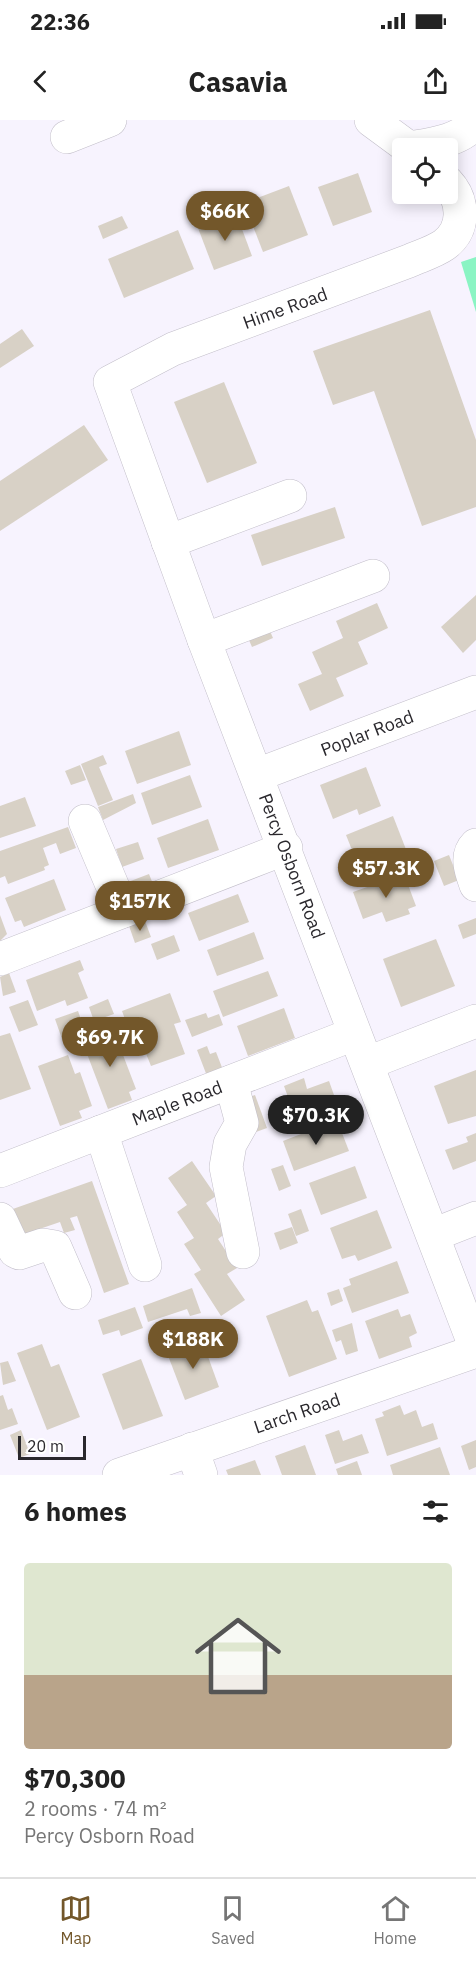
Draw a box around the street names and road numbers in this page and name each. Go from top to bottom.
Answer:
street label: Hime Road [240,282,330,334]
street label: Poplar Road [317,705,417,761]
street label: Percy Osborn Road [254,790,330,942]
street label: Maple Road [128,1075,226,1131]
street label: Larch Road [251,1387,343,1439]

